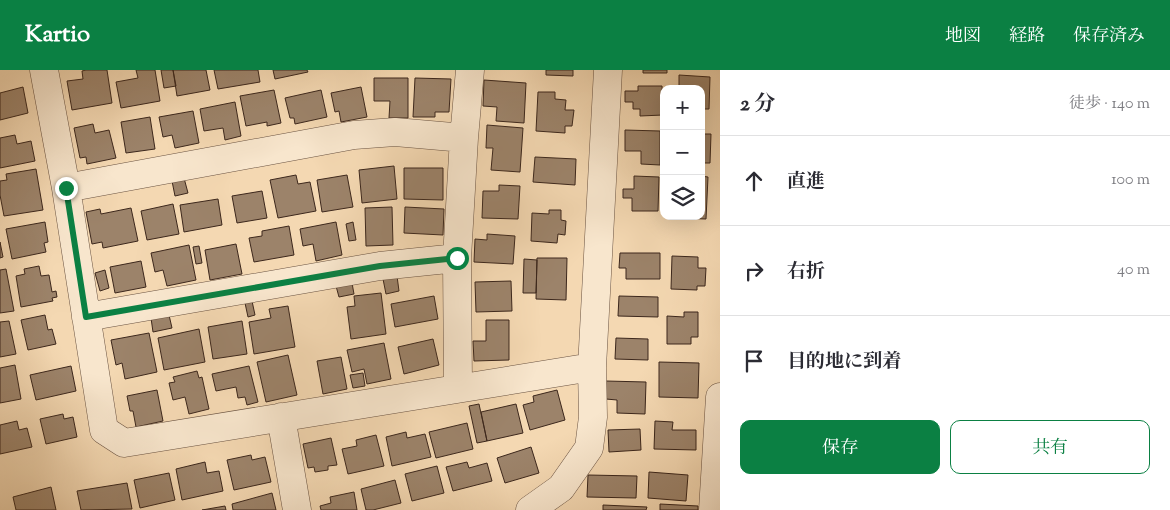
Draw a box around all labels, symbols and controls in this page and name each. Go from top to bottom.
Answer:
text: Kartio [25,18,90,52]
text: 地図 [945,24,981,50]
text: 経路 [1009,24,1045,50]
text: 保存済み [1073,24,1145,50]
map controls [660,85,705,220]
button: + [660,85,705,130]
text: 2 分 [740,90,775,120]
text: 徒歩 · 140 m [1069,93,1150,116]
button: − [660,130,705,175]
icon: ahead [740,167,768,195]
text: 直進 [787,169,825,196]
text: 100 m [1111,169,1150,192]
button: layers [660,175,705,220]
route end [55,177,78,200]
route start [446,247,469,270]
icon: right [740,257,768,285]
text: 右折 [787,259,825,286]
text: 40 m [1117,259,1150,282]
icon: arrive [740,347,768,375]
text: 目的地に到着 [787,349,901,376]
button: 保存 [740,420,940,474]
button: 共有 [950,420,1150,474]

